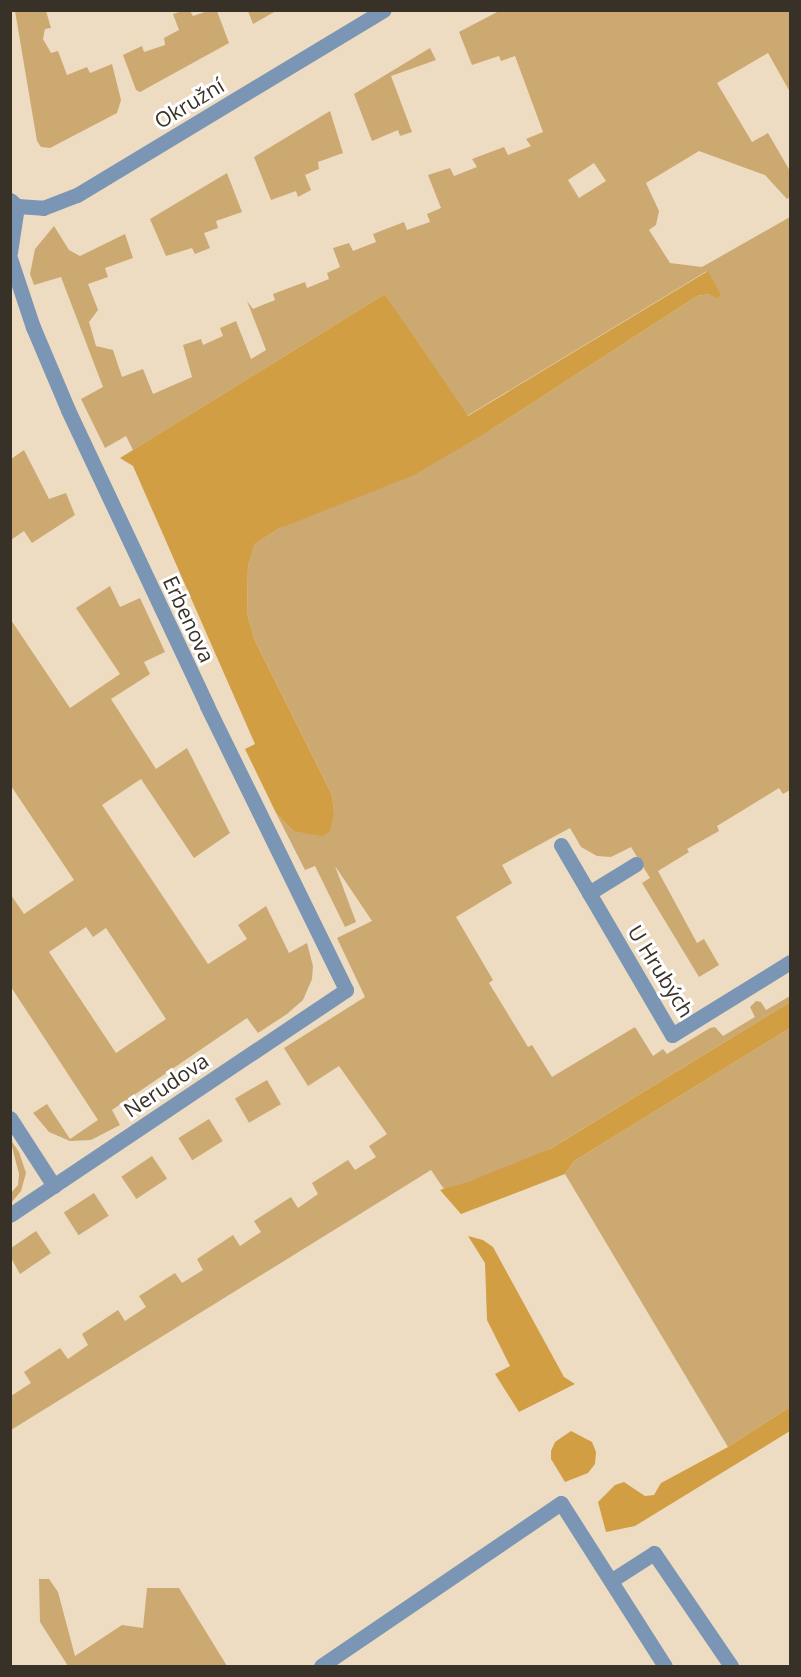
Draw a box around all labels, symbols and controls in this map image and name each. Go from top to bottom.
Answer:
street label: Okružní [150,72,228,134]
street label: Erbenova [158,572,220,666]
street label: U Hrubých [623,920,699,1022]
street label: Nerudova [119,1048,213,1122]

